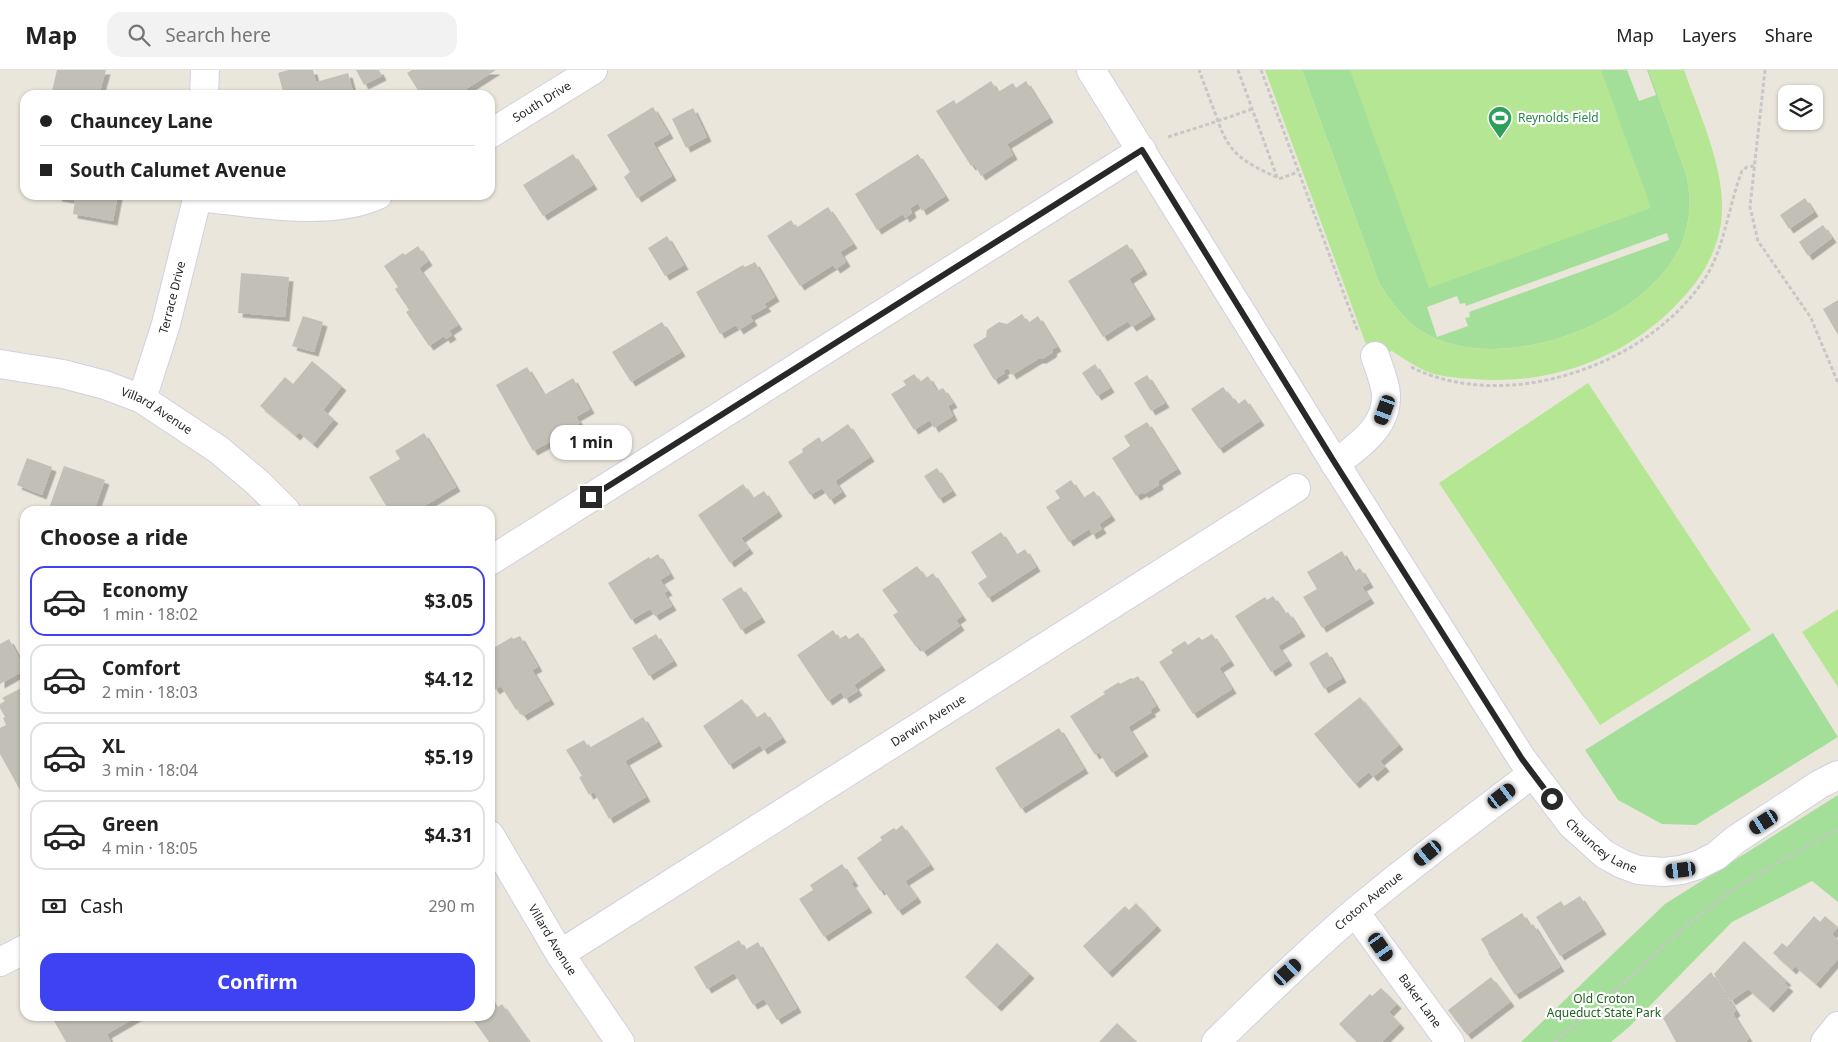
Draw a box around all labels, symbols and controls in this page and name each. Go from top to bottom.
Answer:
search box [107,12,457,57]
text: Map [25,18,77,51]
icon: search [125,21,153,49]
text: Search here [165,22,271,48]
text: Map [1616,23,1654,47]
text: Layers [1682,23,1737,47]
text: Share [1765,23,1813,47]
street label: South Drive [509,77,574,126]
map controls [1778,85,1823,130]
button: layers [1778,85,1823,130]
sports icon: Reynolds Field [1487,105,1513,139]
text: Chauncey Lane [70,108,213,134]
place label: Reynolds Field [1518,109,1599,126]
text: South Calumet Avenue [70,157,286,183]
street label: Terrace Drive [154,259,189,336]
street label: Villard Avenue [118,383,196,438]
car [1372,393,1397,427]
callout: 1 min [550,424,632,460]
text: 1 min [569,431,613,453]
route end [580,486,602,508]
text: Choose a ride [40,521,188,551]
text: Economy [102,577,188,603]
icon: car [42,579,87,624]
text: $3.05 [424,588,473,614]
text: 1 min · 18:02 [102,603,198,625]
text: Comfort [102,655,181,681]
icon: car [42,657,87,702]
text: $4.12 [424,666,473,692]
text: 2 min · 18:03 [102,681,198,703]
street label: Darwin Avenue [887,690,969,750]
text: XL [102,733,125,759]
icon: car [42,735,87,780]
text: $5.19 [424,744,473,770]
text: 3 min · 18:04 [102,759,198,781]
car [1485,781,1518,811]
route start [1541,788,1563,810]
car [1747,808,1780,836]
text: Green [102,811,159,837]
icon: car [42,813,87,858]
street label: Chauncey Lane [1562,815,1640,877]
text: $4.31 [424,822,473,848]
text: 4 min · 18:05 [102,837,198,859]
car [1411,838,1444,868]
car [1665,861,1696,879]
street label: Croton Avenue [1331,867,1406,934]
icon: cash [40,892,68,920]
text: Cash [80,893,124,919]
text: 290 m [428,895,475,917]
street label: Villard Avenue [525,901,581,979]
car [1366,930,1395,964]
button: Confirm [40,953,475,1011]
car [1271,956,1304,988]
street label: Baker Lane [1395,970,1446,1031]
park label: Old Croton Aqueduct State Park [1547,990,1662,1021]

